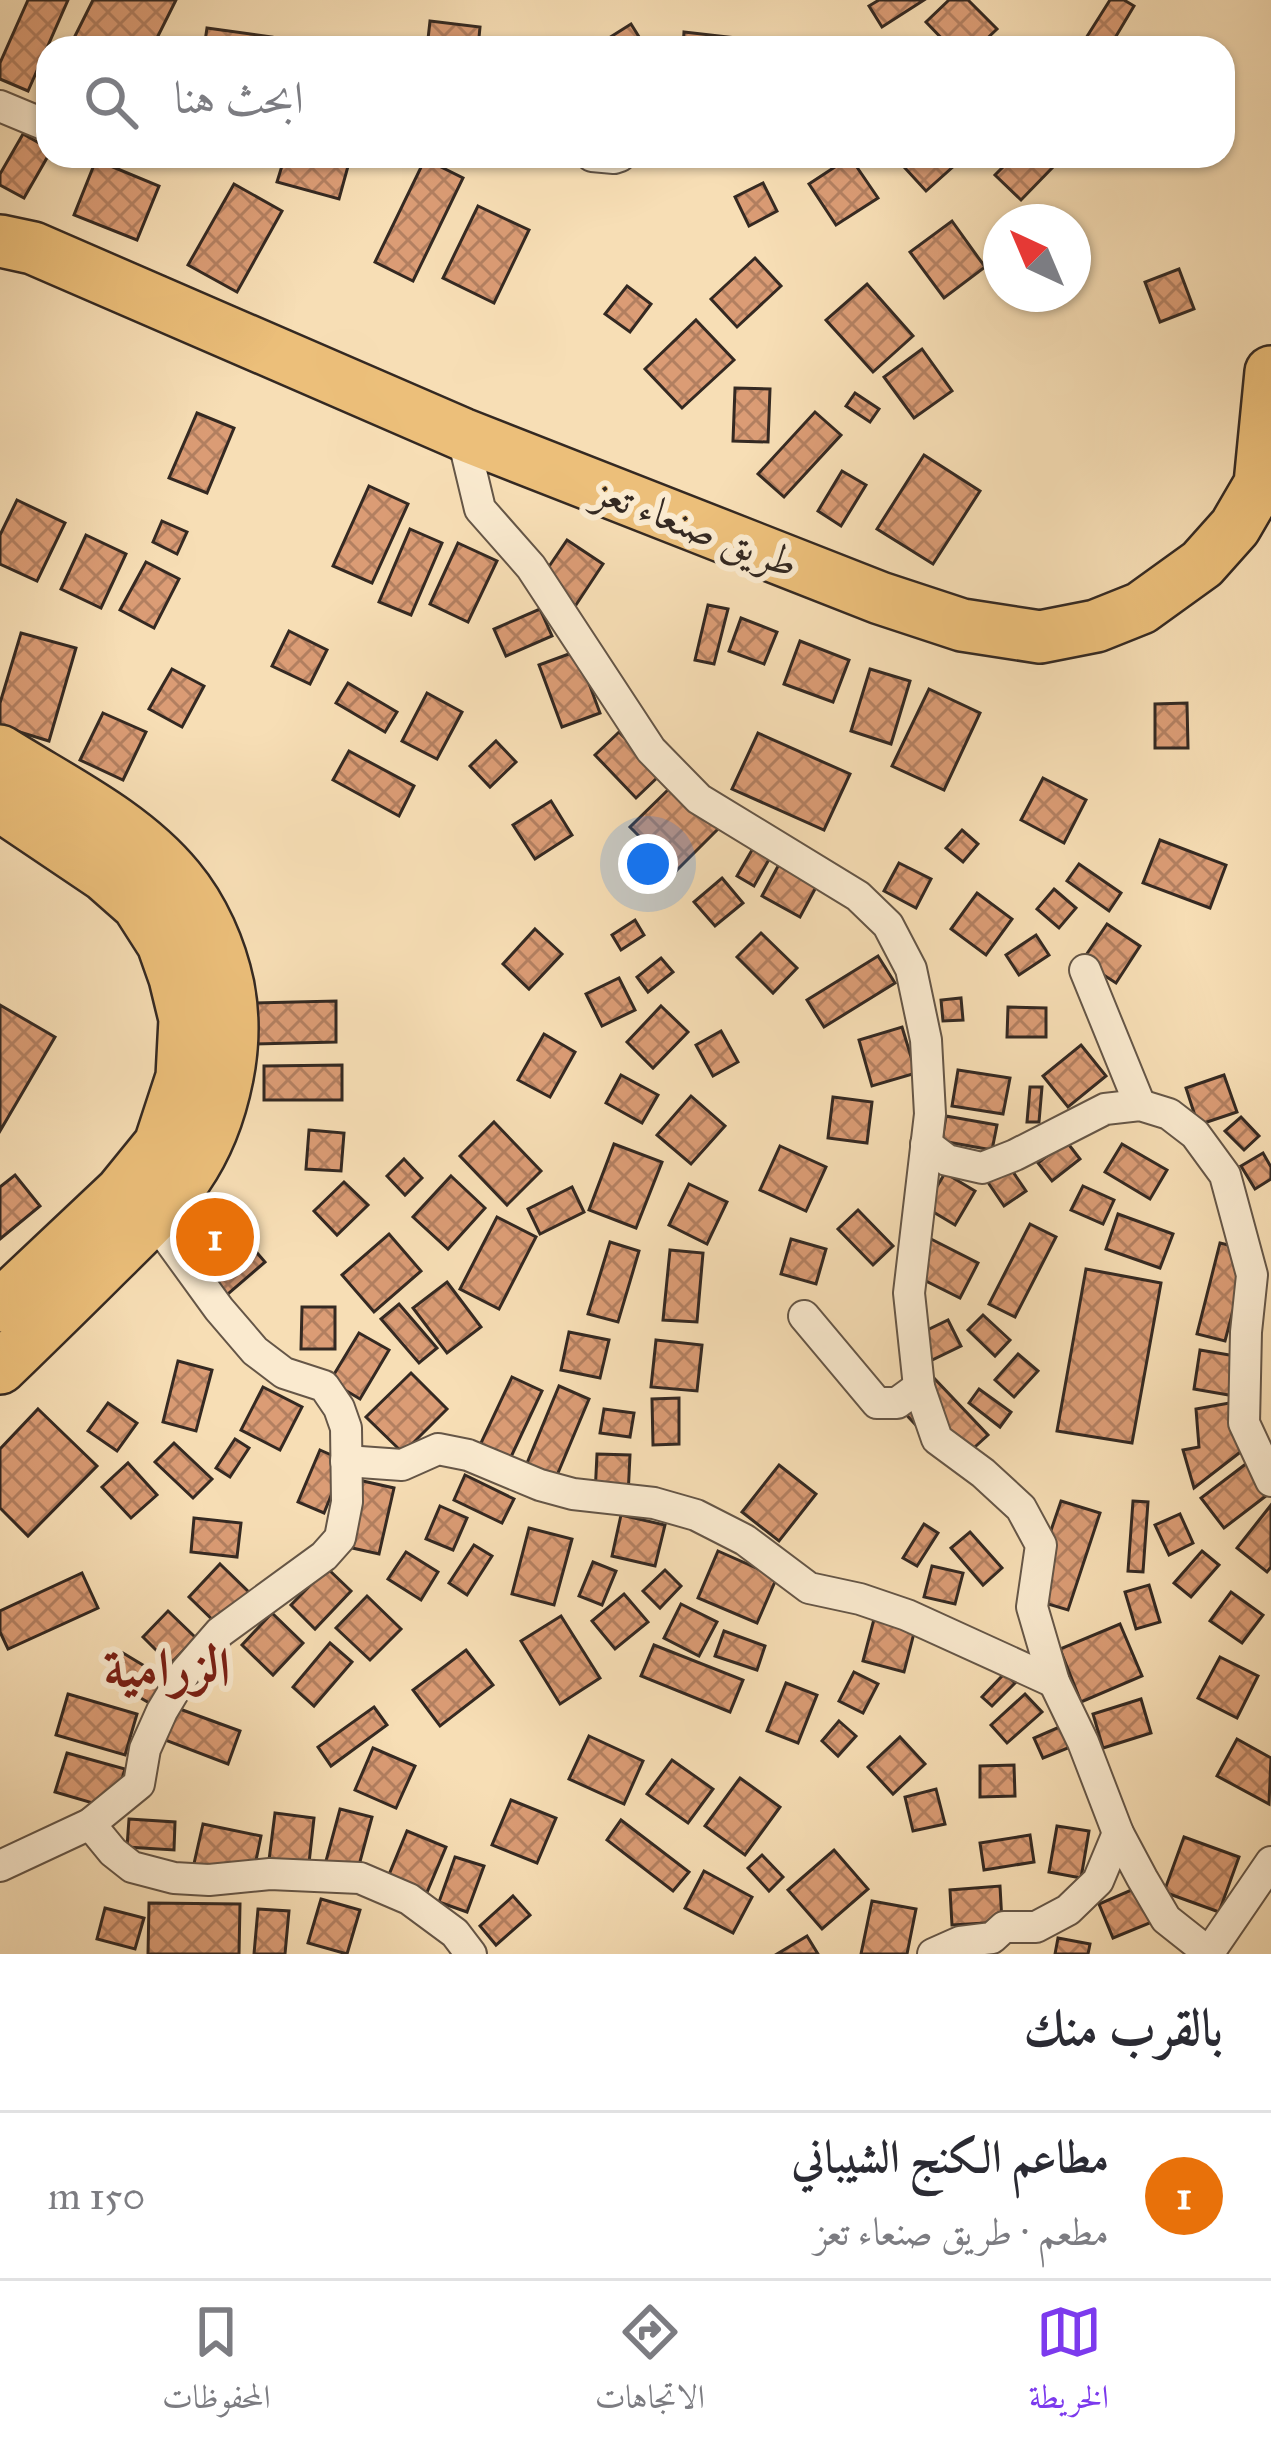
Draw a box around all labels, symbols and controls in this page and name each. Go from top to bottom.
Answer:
search box [36,36,1235,168]
icon: search [78,69,144,135]
text: ابحث هنا [174,70,304,125]
north arrow [983,204,1091,312]
street label: طريق صنعاء تعز [584,463,805,589]
your location [618,834,678,894]
pin: 1 [176,1192,254,1282]
district label: الزرامية [103,1635,231,1701]
text: بالقرب منك [1024,1997,1223,2059]
text: مطاعم الكنج الشيباني [791,2129,1109,2184]
text: 150 m [48,2172,145,2220]
text: 1 [1176,2172,1192,2220]
text: مطعم · طريق صنعاء تعز [814,2208,1109,2256]
tab: المحفوظات [162,2299,271,2429]
tab: الاتجاهات [595,2299,705,2429]
tab: الخريطة [1029,2299,1109,2429]

